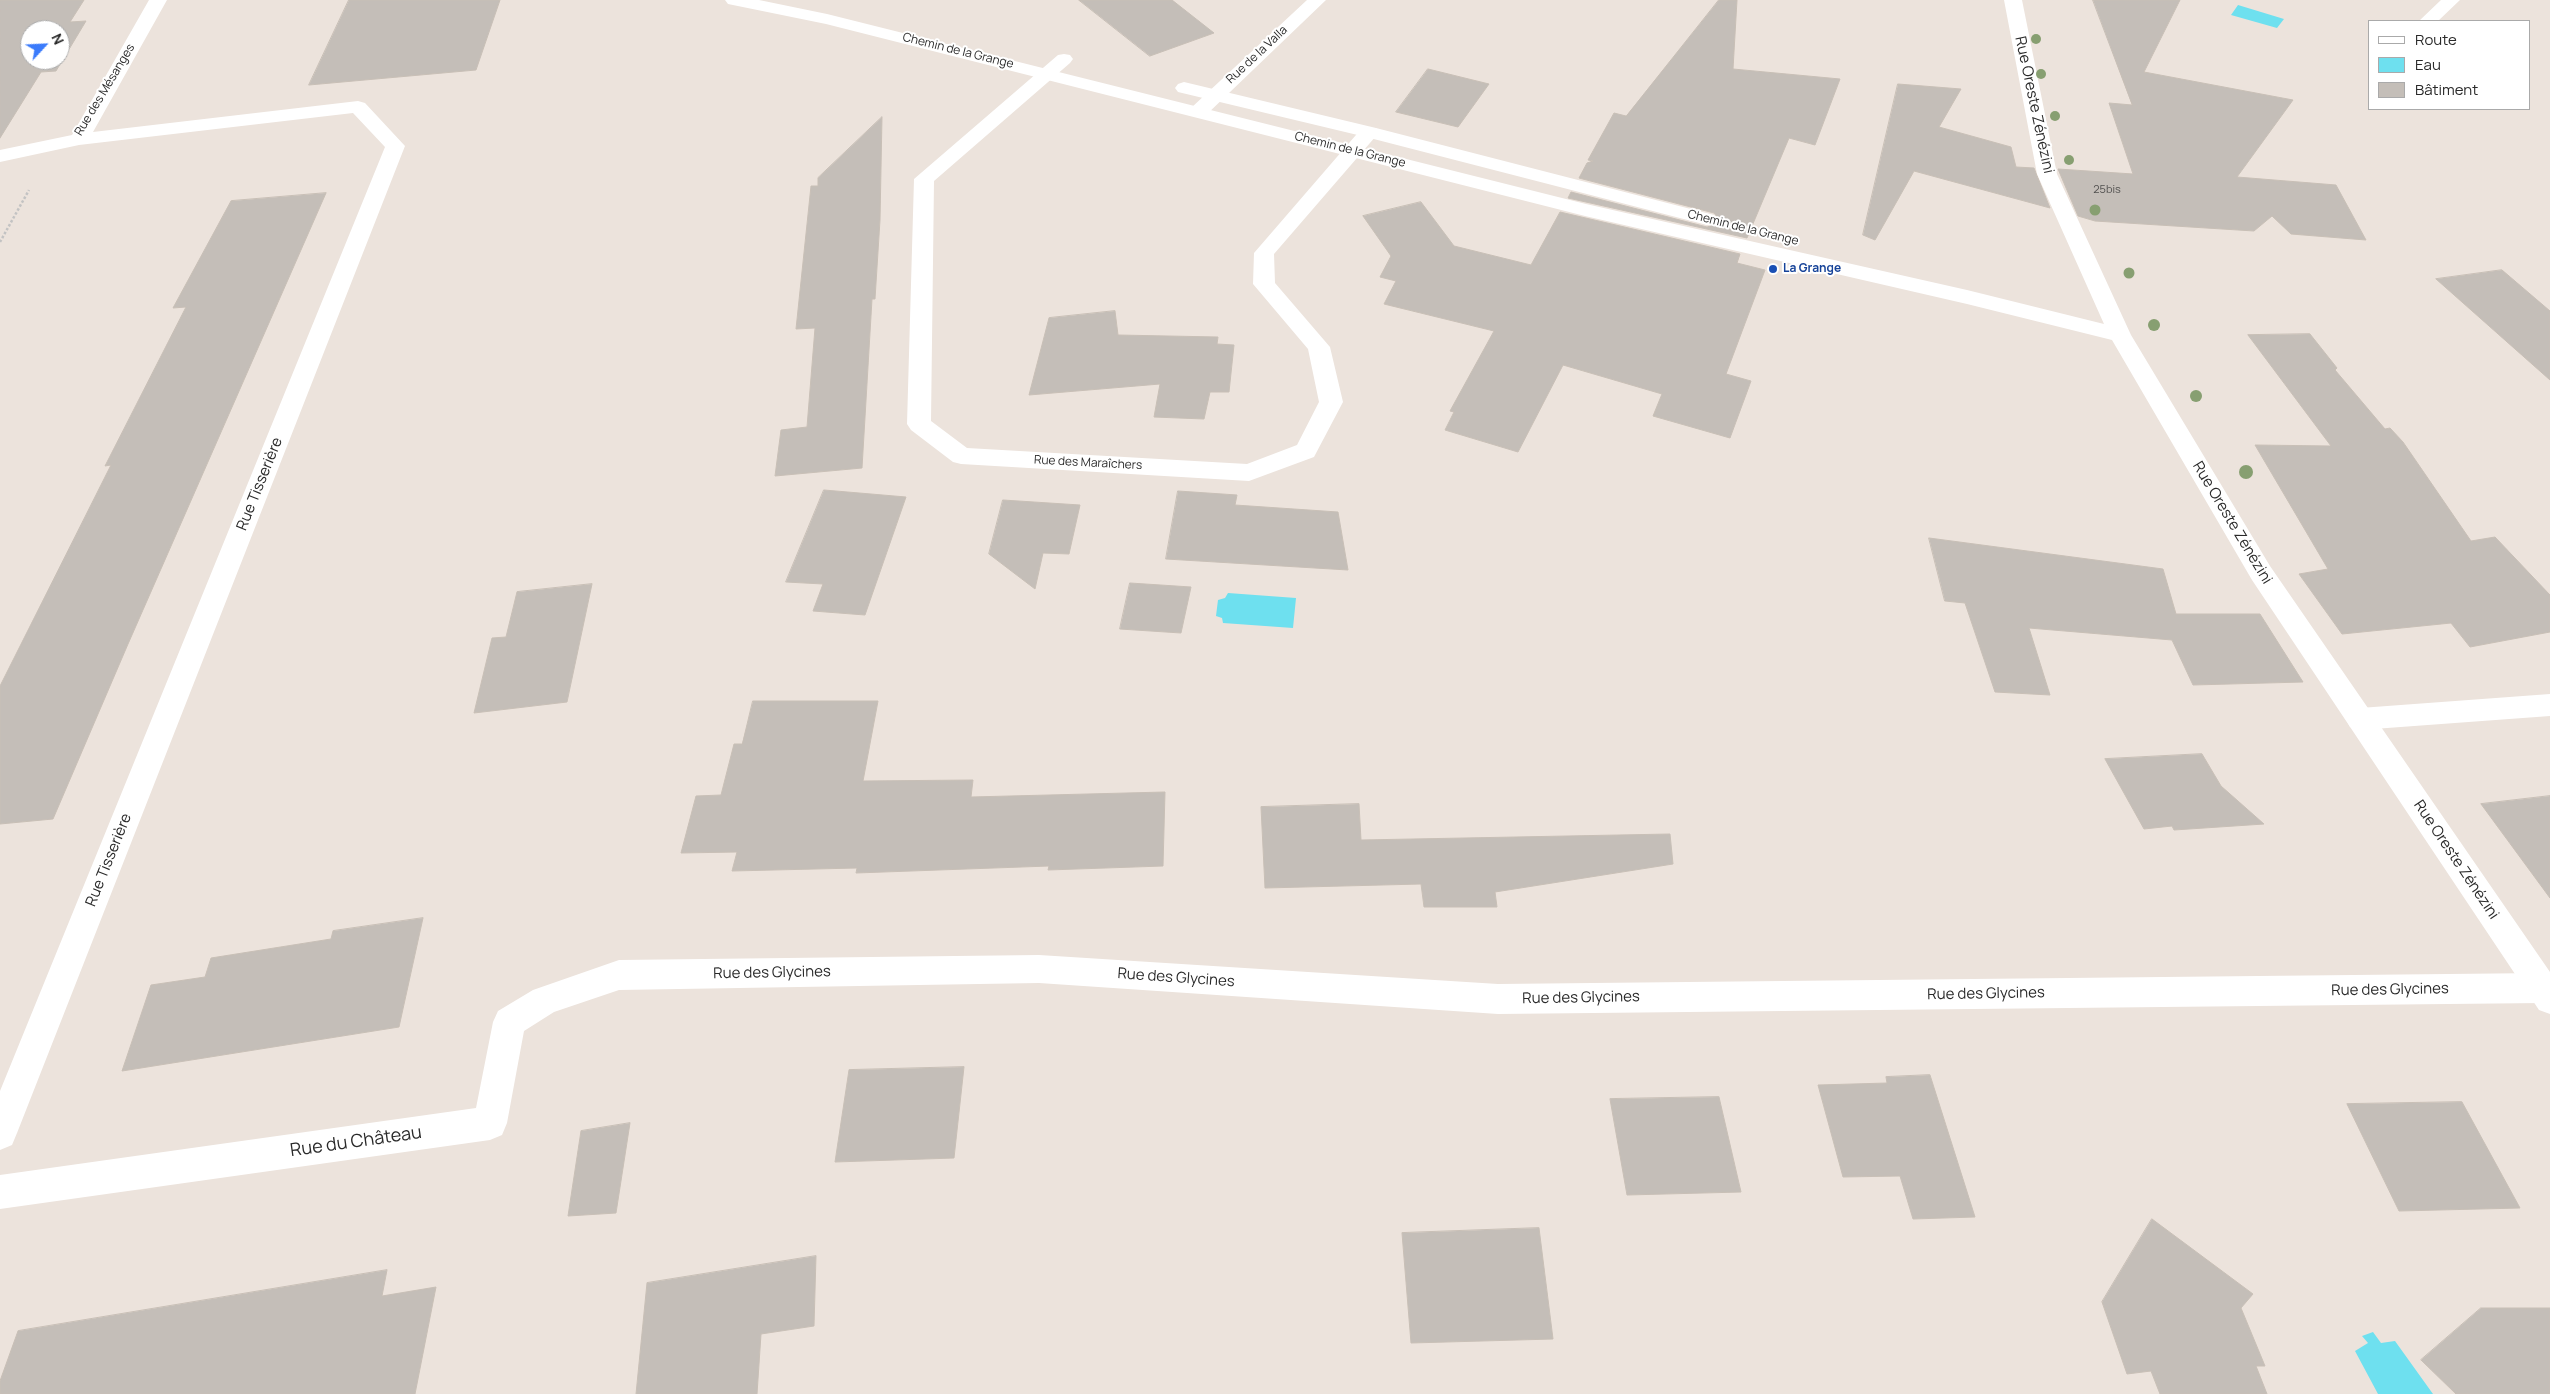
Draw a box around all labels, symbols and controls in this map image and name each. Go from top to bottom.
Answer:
north arrow [20,20,70,70]
legend [2368,20,2530,110]
street label: Rue de la Valla [1224,23,1290,87]
text: Route [2415,29,2457,50]
text: N [47,30,69,47]
street label: Chemin de la Grange [901,30,1015,72]
street label: Rue Oreste Zénézini [2011,35,2057,175]
street label: Rue des Mésanges [72,41,138,139]
text: Eau [2415,54,2441,75]
text: Bâtiment [2415,79,2478,100]
street label: Chemin de la Grange [1293,129,1407,171]
house number: 25bis [2093,183,2121,197]
street label: Chemin de la Grange [1686,207,1800,249]
place label: La Grange [1783,262,1841,276]
marker: La Grange [1767,263,1779,275]
street label: Rue Tisserière [233,435,287,533]
street label: Rue des Maraîchers [1033,453,1143,473]
street label: Rue Oreste Zénézini [2188,459,2276,587]
street label: Rue Oreste Zénézini [2409,797,2503,923]
street label: Rue Tisserière [82,811,136,909]
street label: Rue des Glycines [713,963,831,983]
street label: Rue des Glycines [1117,965,1235,991]
street label: Rue des Glycines [2331,980,2449,1000]
street label: Rue des Glycines [1927,984,2045,1004]
street label: Rue des Glycines [1522,988,1640,1008]
street label: Rue du Château [289,1122,423,1162]

